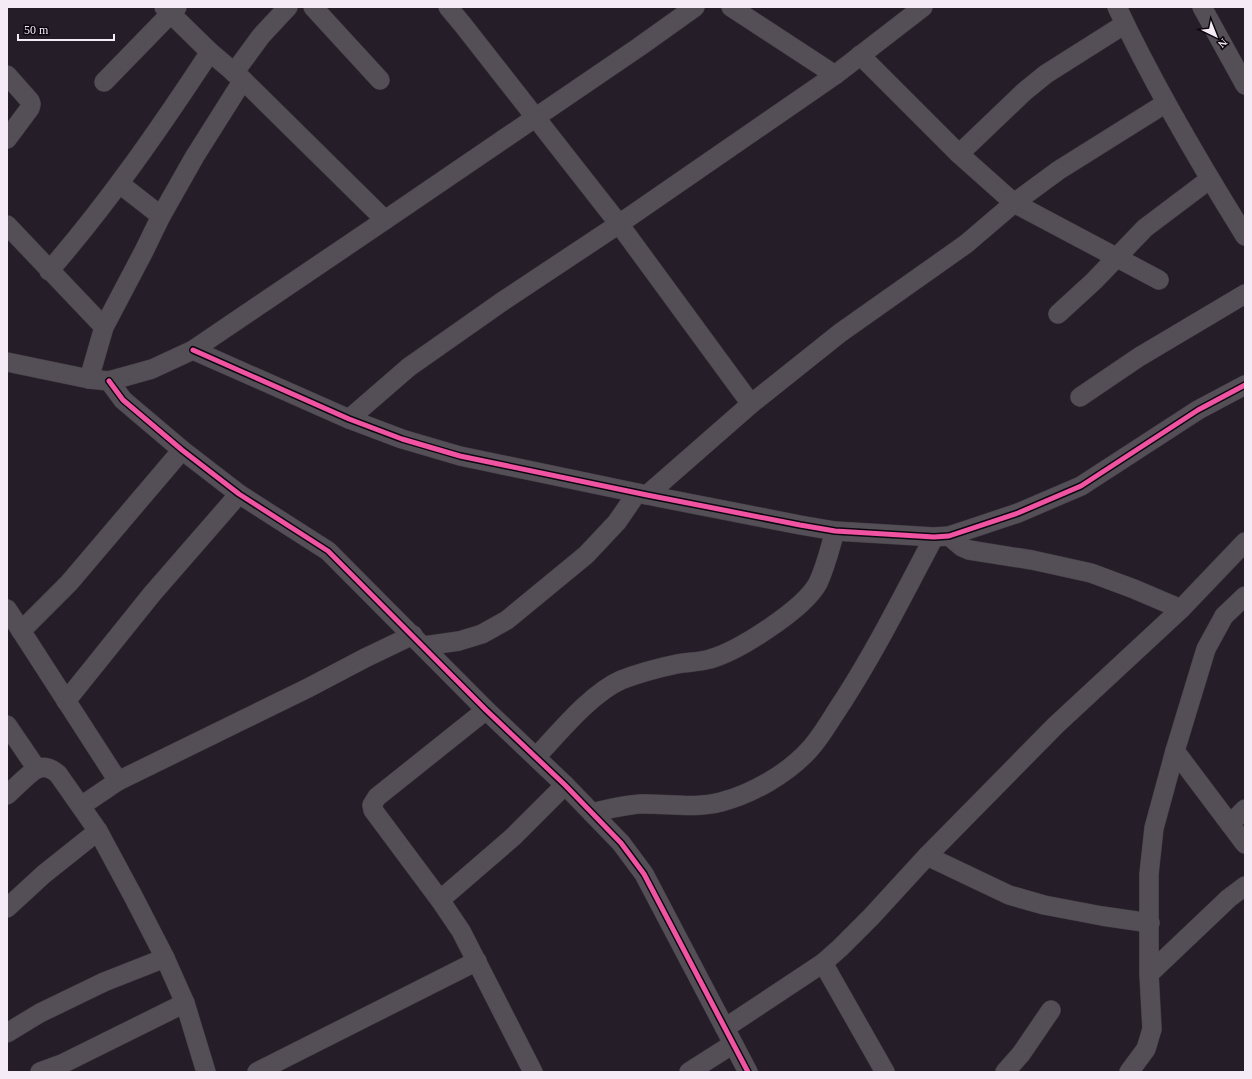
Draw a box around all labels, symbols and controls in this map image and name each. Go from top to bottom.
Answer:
scale bar [18,16,114,42]
north arrow [1196,16,1236,56]
text: 50 m [24,23,49,37]
text: N [1216,36,1230,50]

